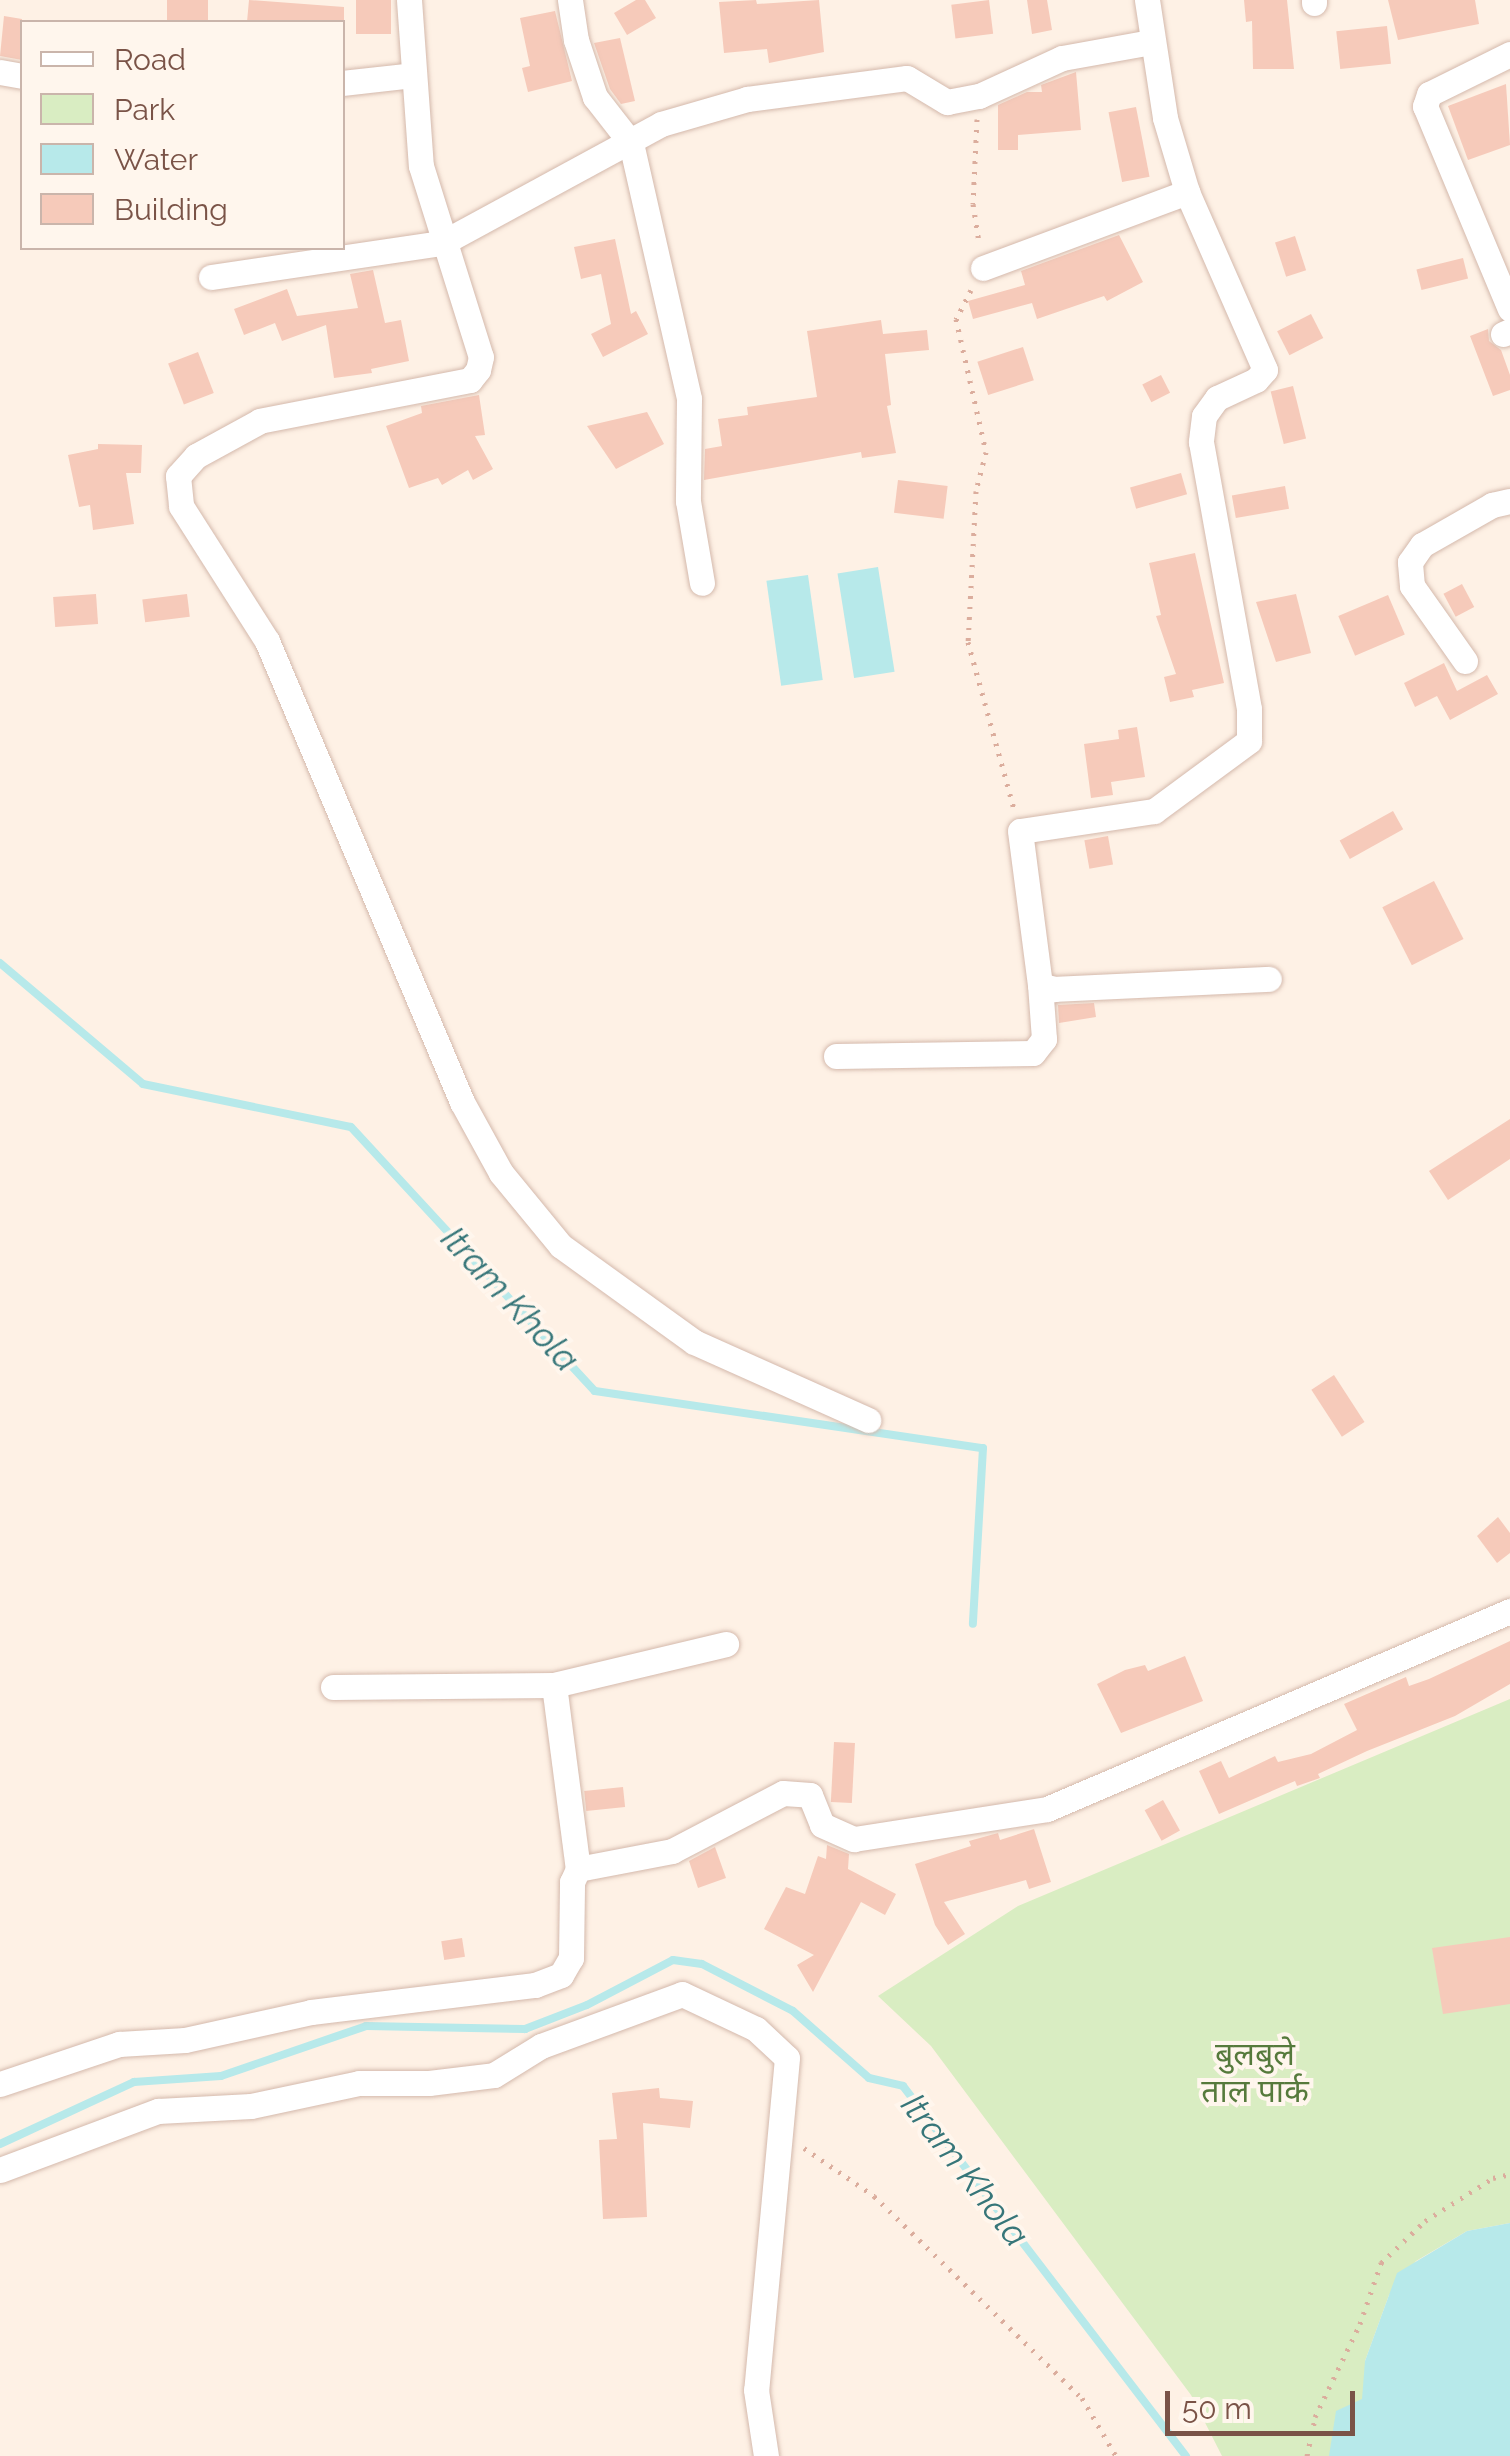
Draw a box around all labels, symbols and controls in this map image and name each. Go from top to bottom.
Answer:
legend [20,20,345,250]
text: Road [114,42,186,77]
text: Park [114,92,175,127]
text: Water [114,142,198,177]
text: Building [114,192,228,227]
water label: Itram Khola [432,1218,588,1380]
park label: बुलबुले ताल पार्क [1201,2036,1309,2111]
water label: Itram Khola [892,2085,1038,2255]
scale bar [1170,2371,1360,2433]
text: 50 m [1182,2391,1252,2426]

